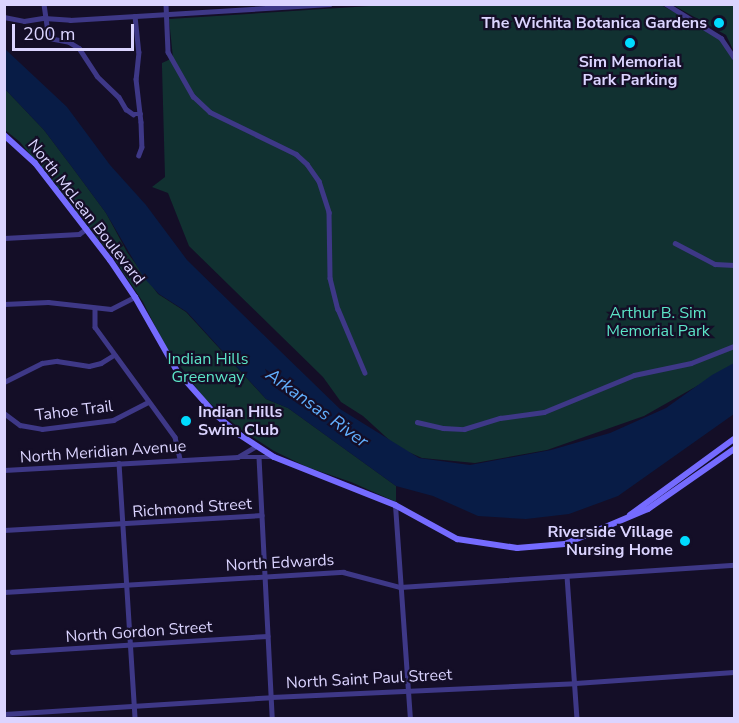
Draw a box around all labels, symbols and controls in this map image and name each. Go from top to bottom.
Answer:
scale bar [15,12,136,50]
place label: The Wichita Botanica Gardens [481,13,707,33]
marker: The Wichita Botanica Gardens [712,16,726,30]
text: 200 m [23,22,75,46]
marker: Sim Memorial Park Parking [623,36,637,50]
place label: Sim Memorial Park Parking [579,52,681,90]
street label: North McLean Boulevard [23,136,149,288]
park label: Arthur B. Sim Memorial Park [606,303,710,341]
park label: Indian Hills Greenway [168,349,248,387]
water label: Arkansas River [262,364,372,452]
street label: Tahoe Trail [34,397,114,425]
place label: Indian Hills Swim Club [198,402,282,440]
marker: Indian Hills Swim Club [179,414,193,428]
street label: North Meridian Avenue [19,437,187,467]
street label: Richmond Street [132,494,252,522]
place label: Riverside Village Nursing Home [548,522,673,560]
marker: Riverside Village Nursing Home [678,534,692,548]
street label: North Edwards [225,551,335,575]
street label: North Gordon Street [65,617,213,647]
street label: North Saint Paul Street [286,665,452,693]

